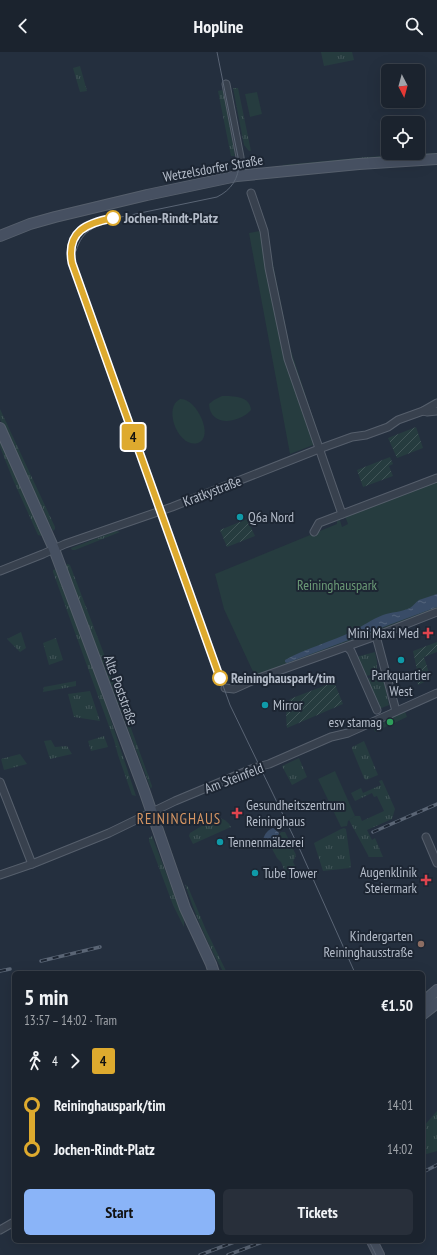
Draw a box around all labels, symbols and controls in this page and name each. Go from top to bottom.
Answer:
icon: back [12,15,34,37]
text: Hopline [194,15,243,38]
icon: search [403,15,425,37]
north arrow [381,64,425,108]
map controls [381,64,425,160]
button: locate [381,116,425,160]
street label: Wetzelsdorfer Straße [162,150,265,186]
place label: Jochen-Rindt-Platz [123,209,218,227]
marker: Jochen-Rindt-Platz [105,210,121,226]
line badge: 4 [120,424,146,450]
text: 4 [130,428,136,446]
street label: Kratkystraße [180,472,244,510]
place label: Q6a Nord [248,508,294,526]
marker: Q6a Nord [235,512,245,522]
park label: Reininghauspark [297,576,378,594]
place label: Mini Maxi Med [348,624,419,642]
marker: Mini Maxi Med [422,627,434,639]
street label: Alte Poststraße [100,652,142,728]
marker: Parkquartier West [396,655,406,665]
place label: Parkquartier West [371,666,431,700]
place label: Reininghauspark/tim [231,669,335,687]
marker: Reininghauspark/tim [212,670,228,686]
place label: Mirror [273,696,303,714]
marker: Mirror [260,700,270,710]
place label: esv stamag [329,713,382,731]
marker: esv stamag [385,717,395,727]
street label: Am Steinfeld [202,758,266,798]
place label: Gesundheitszentrum Reininghaus [246,796,345,830]
marker: Gesundheitszentrum Reininghaus [231,807,243,819]
district label: REININGHAUS [137,809,221,828]
place label: Tennenmälzerei [228,833,304,851]
marker: Tennenmälzerei [215,837,225,847]
place label: Augenklinik Steiermark [360,863,418,897]
place label: Tube Tower [263,864,317,882]
marker: Tube Tower [250,868,260,878]
marker: Augenklinik Steiermark [420,874,432,886]
place label: Kindergarten Reininghausstraße [323,927,413,961]
marker: Kindergarten Reininghausstraße [416,939,426,949]
text: 5 min [24,983,68,1011]
text: €1.50 [381,996,413,1015]
text: 13:57 – 14:02 · Tram [24,1012,117,1029]
icon: walk [24,1050,46,1072]
icon: forward [64,1050,86,1072]
text: 4 [100,1052,107,1070]
text: 4 [52,1053,58,1070]
text: Reininghauspark/tim [54,1096,166,1115]
text: 14:01 [387,1097,413,1114]
text: Jochen-Rindt-Platz [54,1140,155,1159]
text: 14:02 [387,1141,413,1158]
button: Start [24,1189,215,1235]
button: Tickets [223,1189,413,1235]

